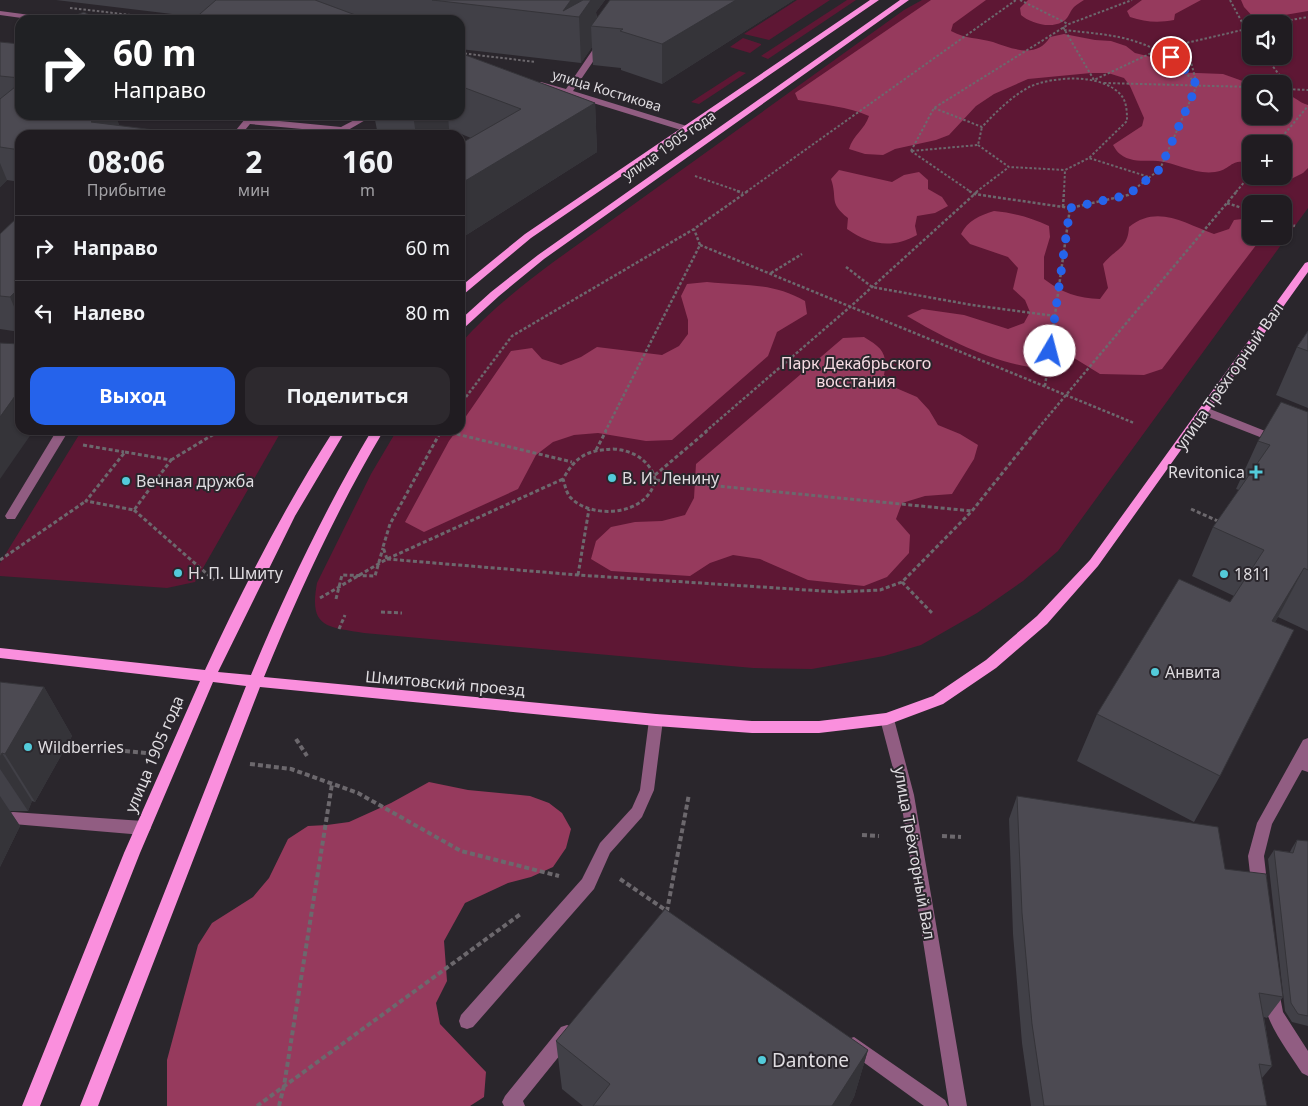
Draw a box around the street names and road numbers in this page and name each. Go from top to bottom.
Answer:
street label: улица Костикова [550,64,664,116]
street label: улица 1905 года [619,106,719,184]
street label: улица Трёхгорный Вал [1170,298,1288,454]
street label: Шмитовский проезд [364,665,526,701]
street label: улица 1905 года [119,692,189,816]
street label: улица Трёхгорный Вал [889,765,941,941]

